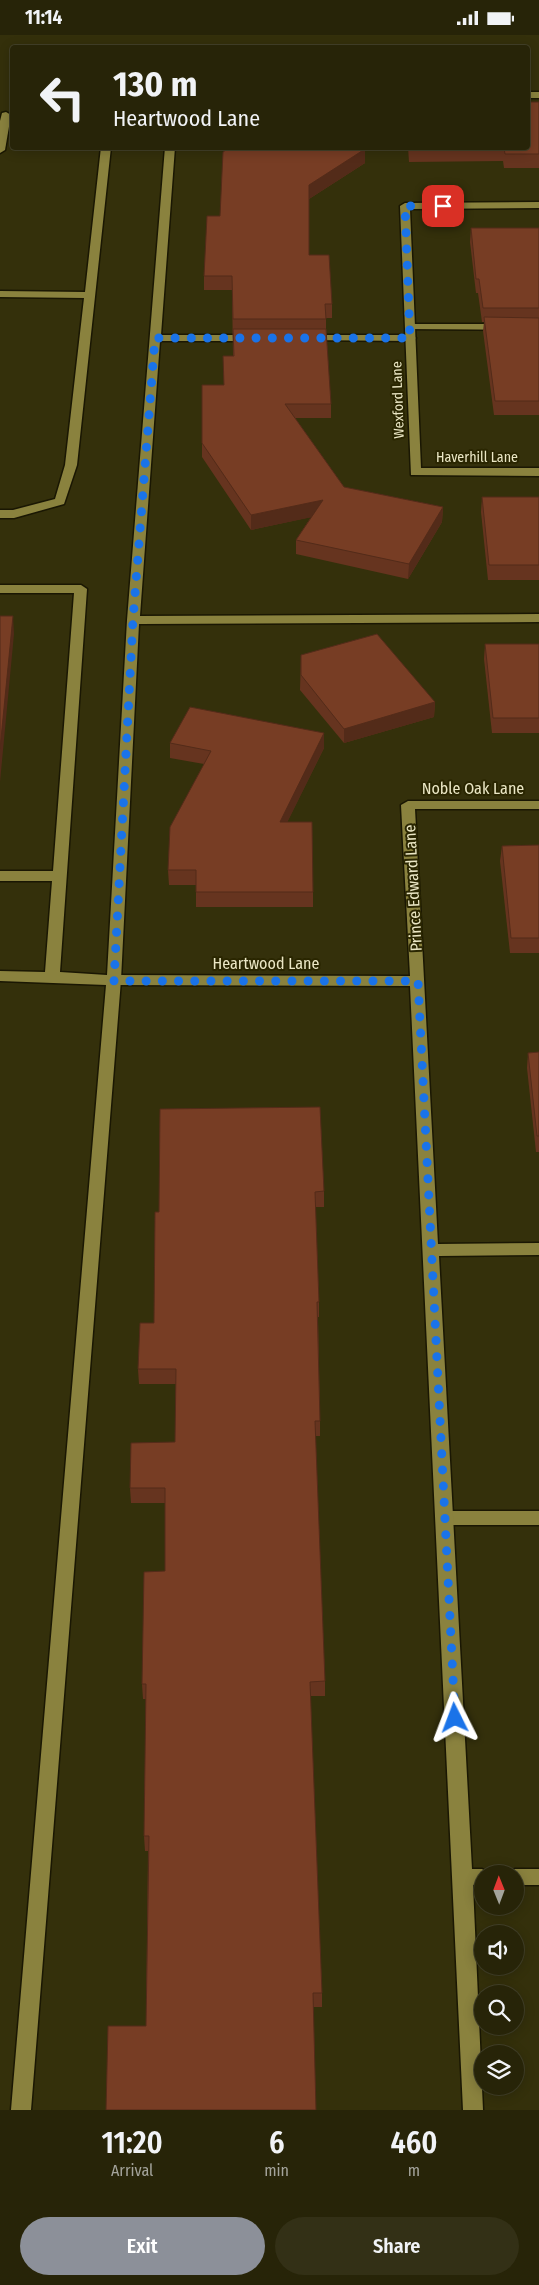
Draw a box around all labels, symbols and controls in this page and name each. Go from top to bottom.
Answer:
text: 11:14 [25,6,62,29]
text: 130 m [113,63,197,105]
icon: left [30,65,95,130]
text: Heartwood Lane [113,105,260,132]
pin [422,185,464,227]
icon: arrive [429,192,457,220]
street label: Wexford Lane [388,361,408,439]
street label: Haverhill Lane [436,449,518,466]
street label: Noble Oak Lane [422,779,524,798]
street label: Prince Edward Lane [400,824,426,952]
street label: Heartwood Lane [213,954,320,973]
position arrow [428,1691,480,1743]
north arrow [474,1865,524,1915]
map controls [474,1865,524,2095]
button: sound [474,1925,524,1975]
button: search [474,1985,524,2035]
button: layers [474,2045,524,2095]
text: 11:20 [102,2125,163,2161]
text: 6 [269,2125,284,2161]
text: 460 [391,2125,437,2161]
text: Arrival [111,2161,153,2180]
text: min [264,2161,289,2180]
text: m [408,2161,420,2180]
button: Exit [20,2217,265,2275]
button: Share [275,2217,519,2275]

